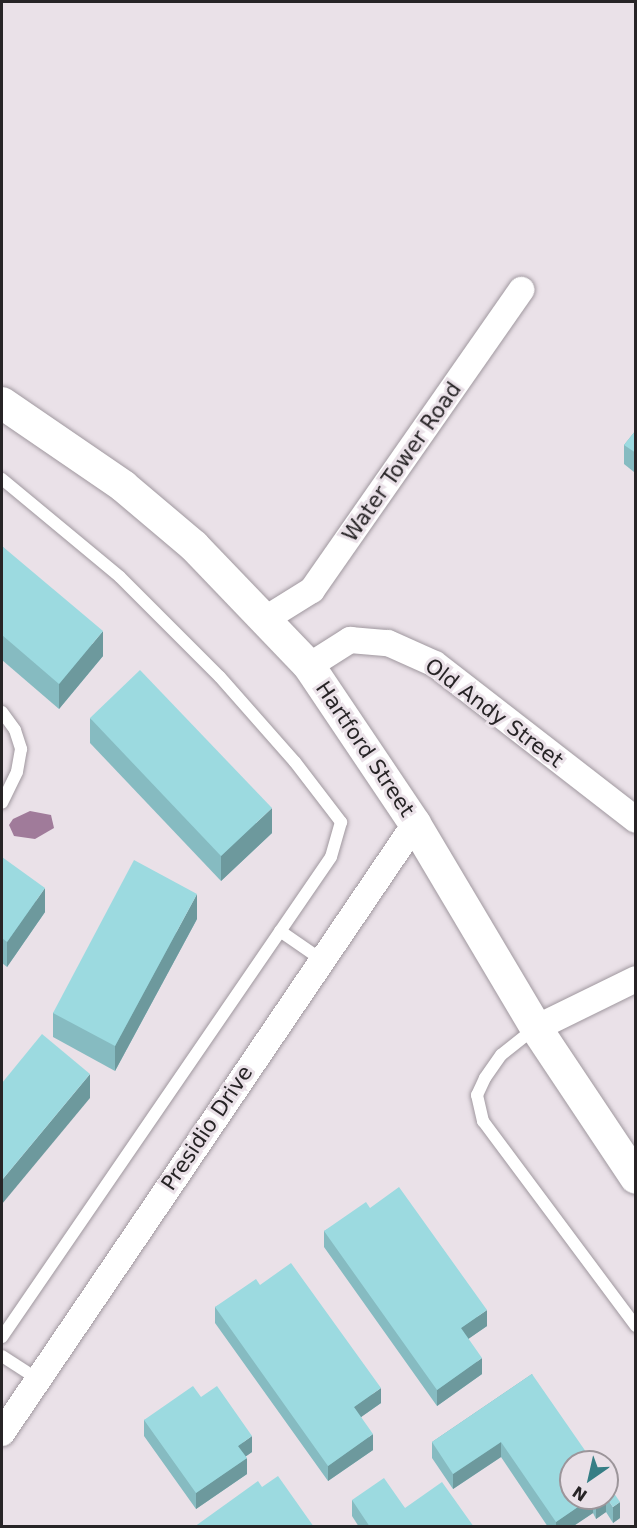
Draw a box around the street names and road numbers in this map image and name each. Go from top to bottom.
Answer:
street label: Water Tower Road [337,377,467,547]
street label: Old Andy Street [420,653,568,773]
street label: Hartford Street [310,677,420,821]
street label: Presidio Drive [156,1061,258,1195]

